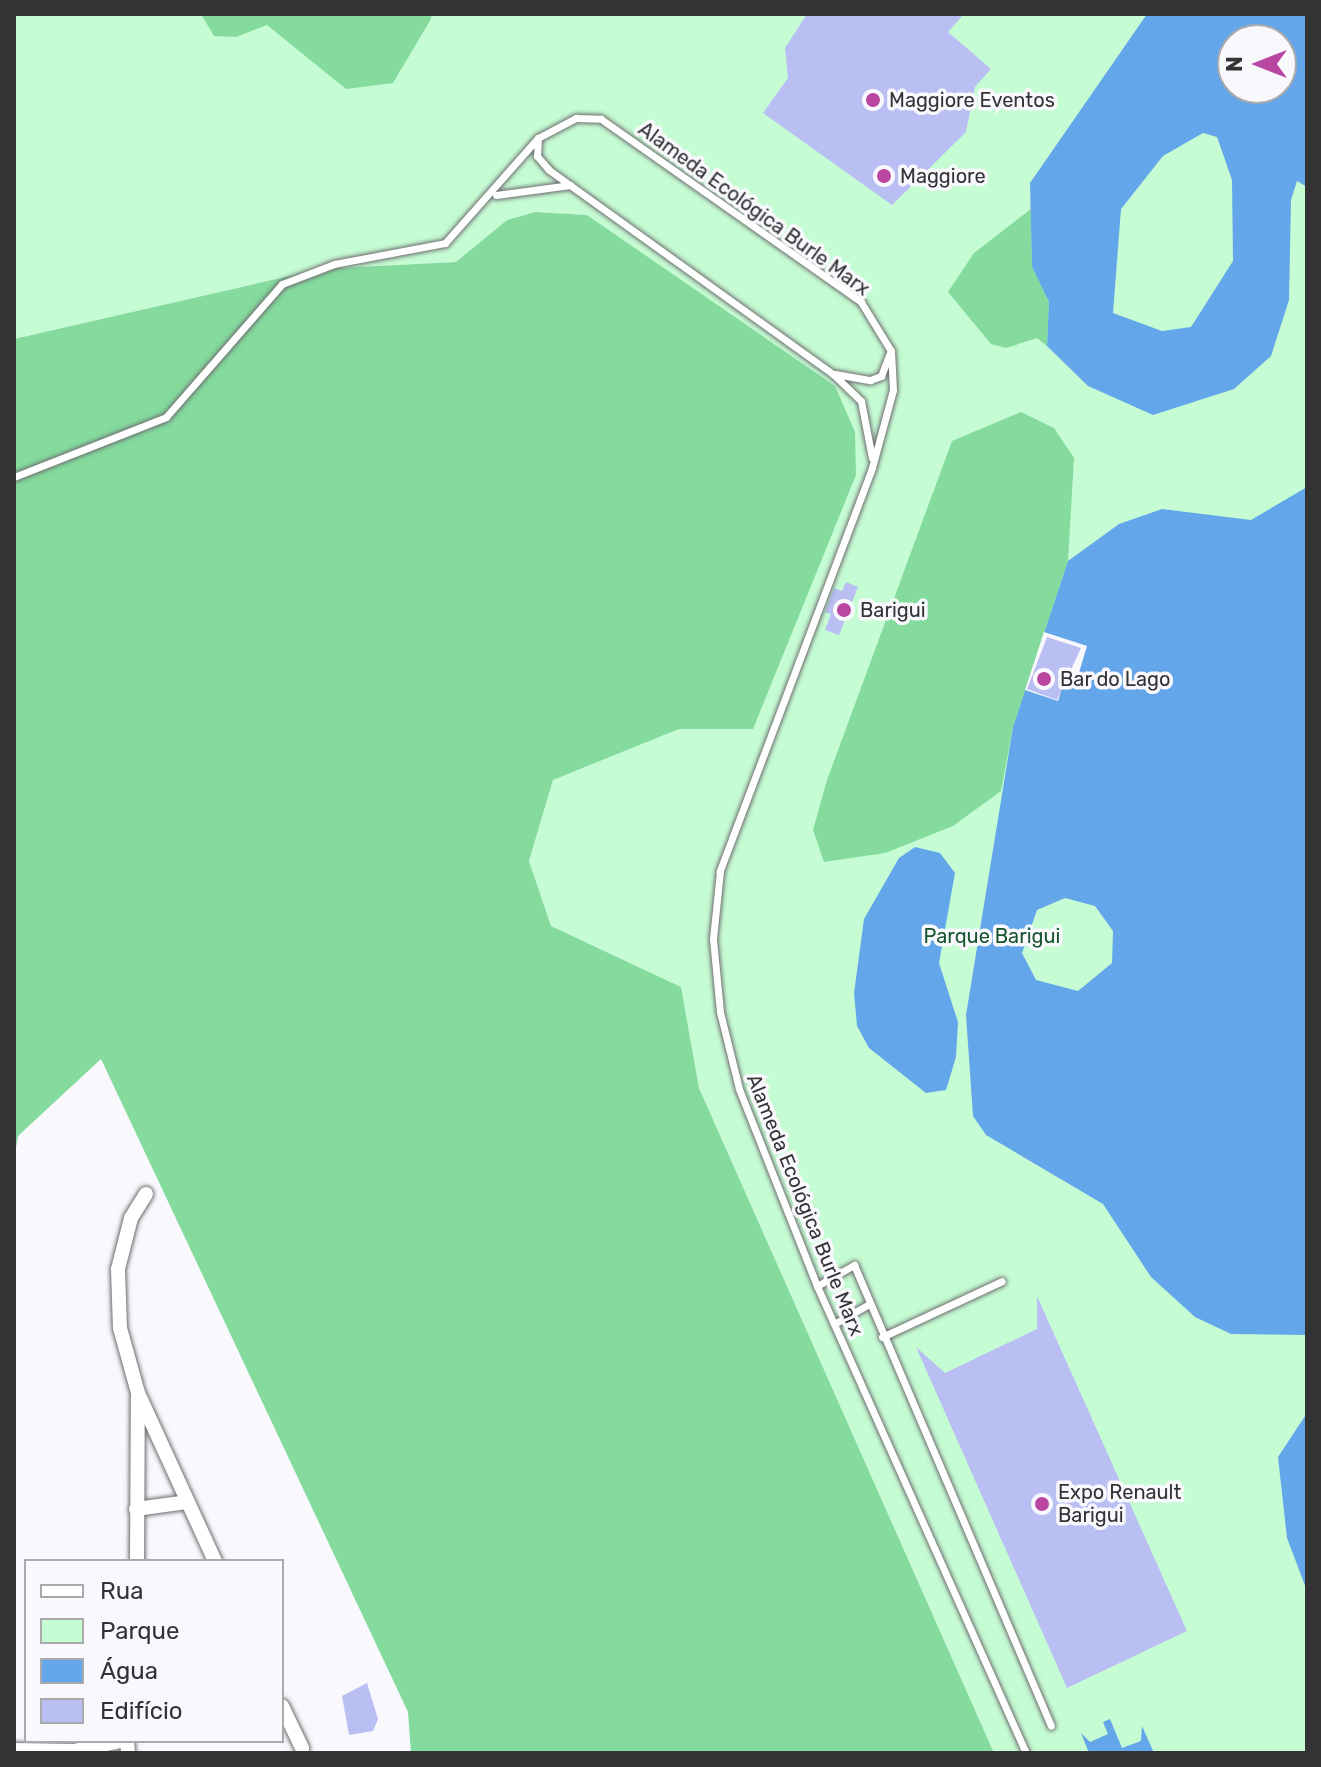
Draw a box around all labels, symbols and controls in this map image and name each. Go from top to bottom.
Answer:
north arrow [1217,24,1297,104]
text: N [1221,56,1248,72]
place label: Maggiore Eventos [889,88,1055,112]
marker: Maggiore Eventos [864,91,882,109]
street label: Alameda Ecológica Burle Marx [634,117,874,301]
place label: Maggiore [900,164,986,188]
marker: Maggiore [875,167,893,185]
place label: Barigui [860,598,926,622]
marker: Barigui [835,601,853,619]
place label: Bar do Lago [1060,667,1171,691]
marker: Bar do Lago [1035,670,1053,688]
park label: Parque Barigui [924,924,1060,948]
street label: Alameda Ecológica Burle Marx [741,1071,869,1339]
place label: Expo Renault Barigui [1058,1480,1181,1527]
marker: Expo Renault Barigui [1033,1495,1051,1513]
legend [24,1559,284,1743]
text: Rua [100,1577,143,1605]
text: Parque [100,1617,179,1645]
text: Água [100,1657,158,1685]
text: Edifício [100,1697,183,1725]

